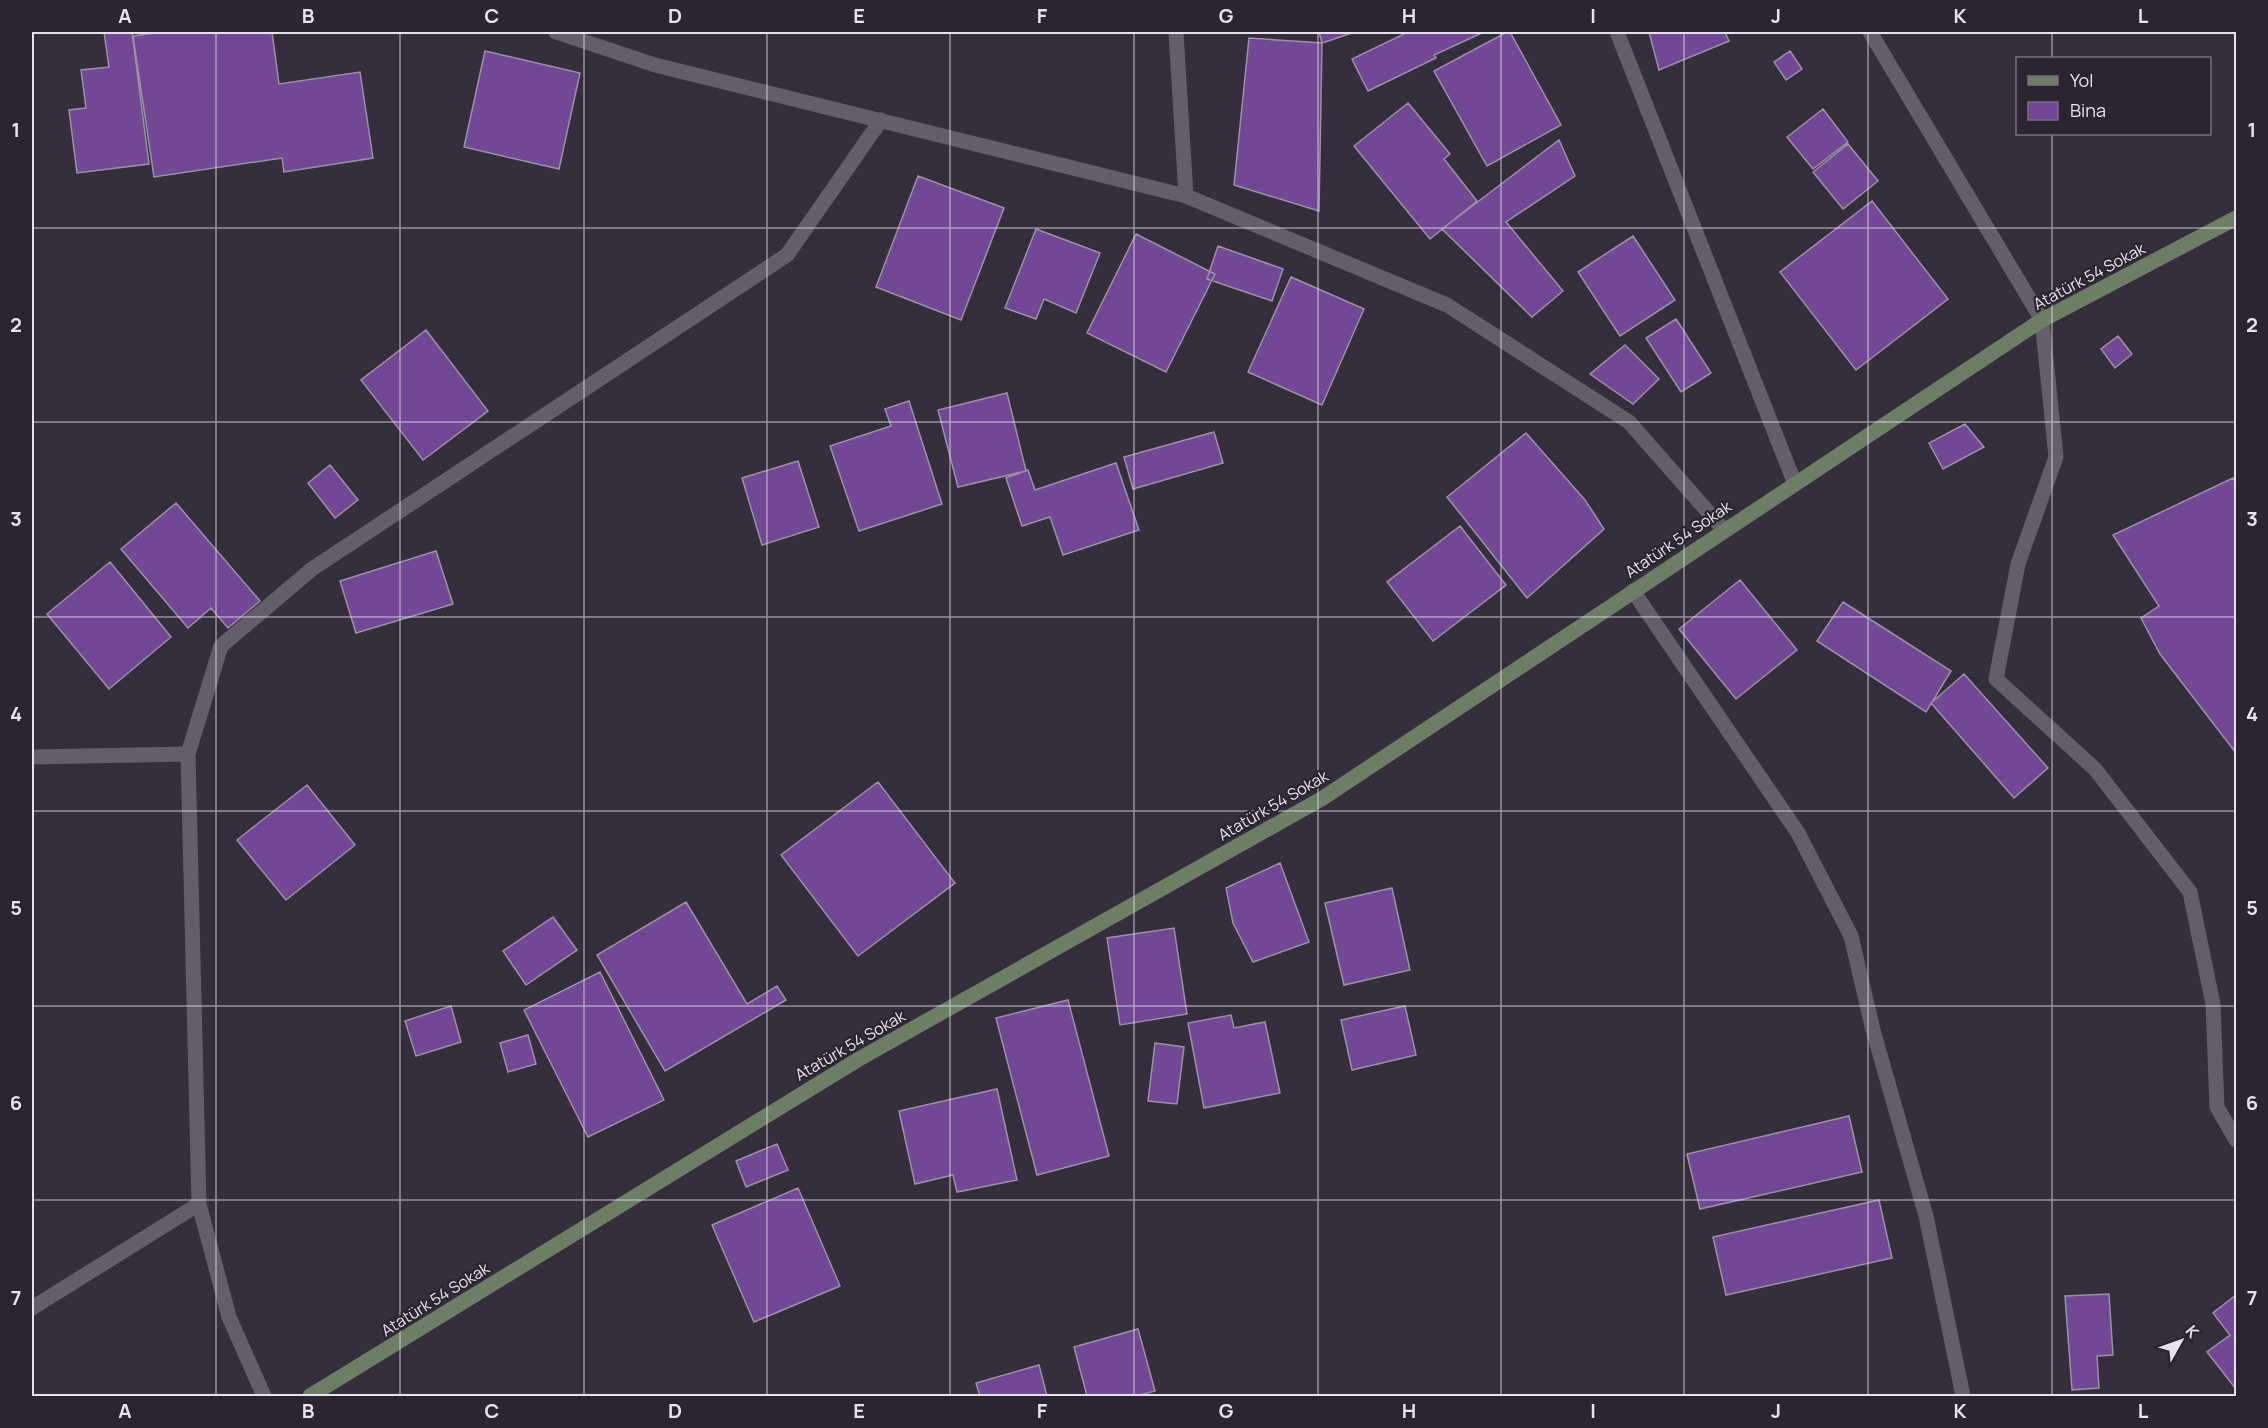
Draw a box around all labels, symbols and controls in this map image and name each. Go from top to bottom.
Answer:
text: A [118,2,132,29]
text: B [302,2,315,29]
text: C [485,2,499,29]
text: D [668,2,682,29]
text: E [853,2,865,29]
text: F [1037,2,1048,29]
text: G [1219,2,1234,29]
text: H [1402,2,1416,29]
text: I [1590,2,1596,29]
text: J [1771,2,1781,29]
text: K [1954,2,1967,29]
text: L [2138,2,2149,29]
legend [2016,57,2211,135]
text: Yol [2070,68,2093,92]
text: Bina [2070,98,2106,122]
text: 1 [12,116,20,143]
text: 1 [2248,116,2256,143]
street label: Atatürk 54 Sokak [2029,237,2150,315]
text: 2 [10,311,22,338]
text: 2 [2246,311,2258,338]
street label: Atatürk 54 Sokak [1620,495,1736,583]
text: 3 [10,505,22,532]
text: 3 [2246,505,2258,532]
text: 4 [10,700,22,727]
text: 4 [2246,700,2258,727]
street label: Atatürk 54 Sokak [1214,764,1333,845]
text: 5 [10,894,22,921]
text: 5 [2246,894,2258,921]
street label: Atatürk 54 Sokak [791,1004,910,1085]
text: 6 [10,1089,22,1116]
text: 6 [2246,1089,2258,1116]
street label: Atatürk 54 Sokak [377,1256,494,1341]
text: 7 [11,1284,21,1311]
text: 7 [2247,1284,2257,1311]
north arrow [2151,1311,2211,1371]
text: K [2181,1320,2205,1343]
text: A [118,1397,132,1424]
text: B [302,1397,315,1424]
text: C [485,1397,499,1424]
text: D [668,1397,682,1424]
text: E [853,1397,865,1424]
text: F [1037,1397,1048,1424]
text: G [1219,1397,1234,1424]
text: H [1402,1397,1416,1424]
text: I [1590,1397,1596,1424]
text: J [1771,1397,1781,1424]
text: K [1954,1397,1967,1424]
text: L [2138,1397,2149,1424]

